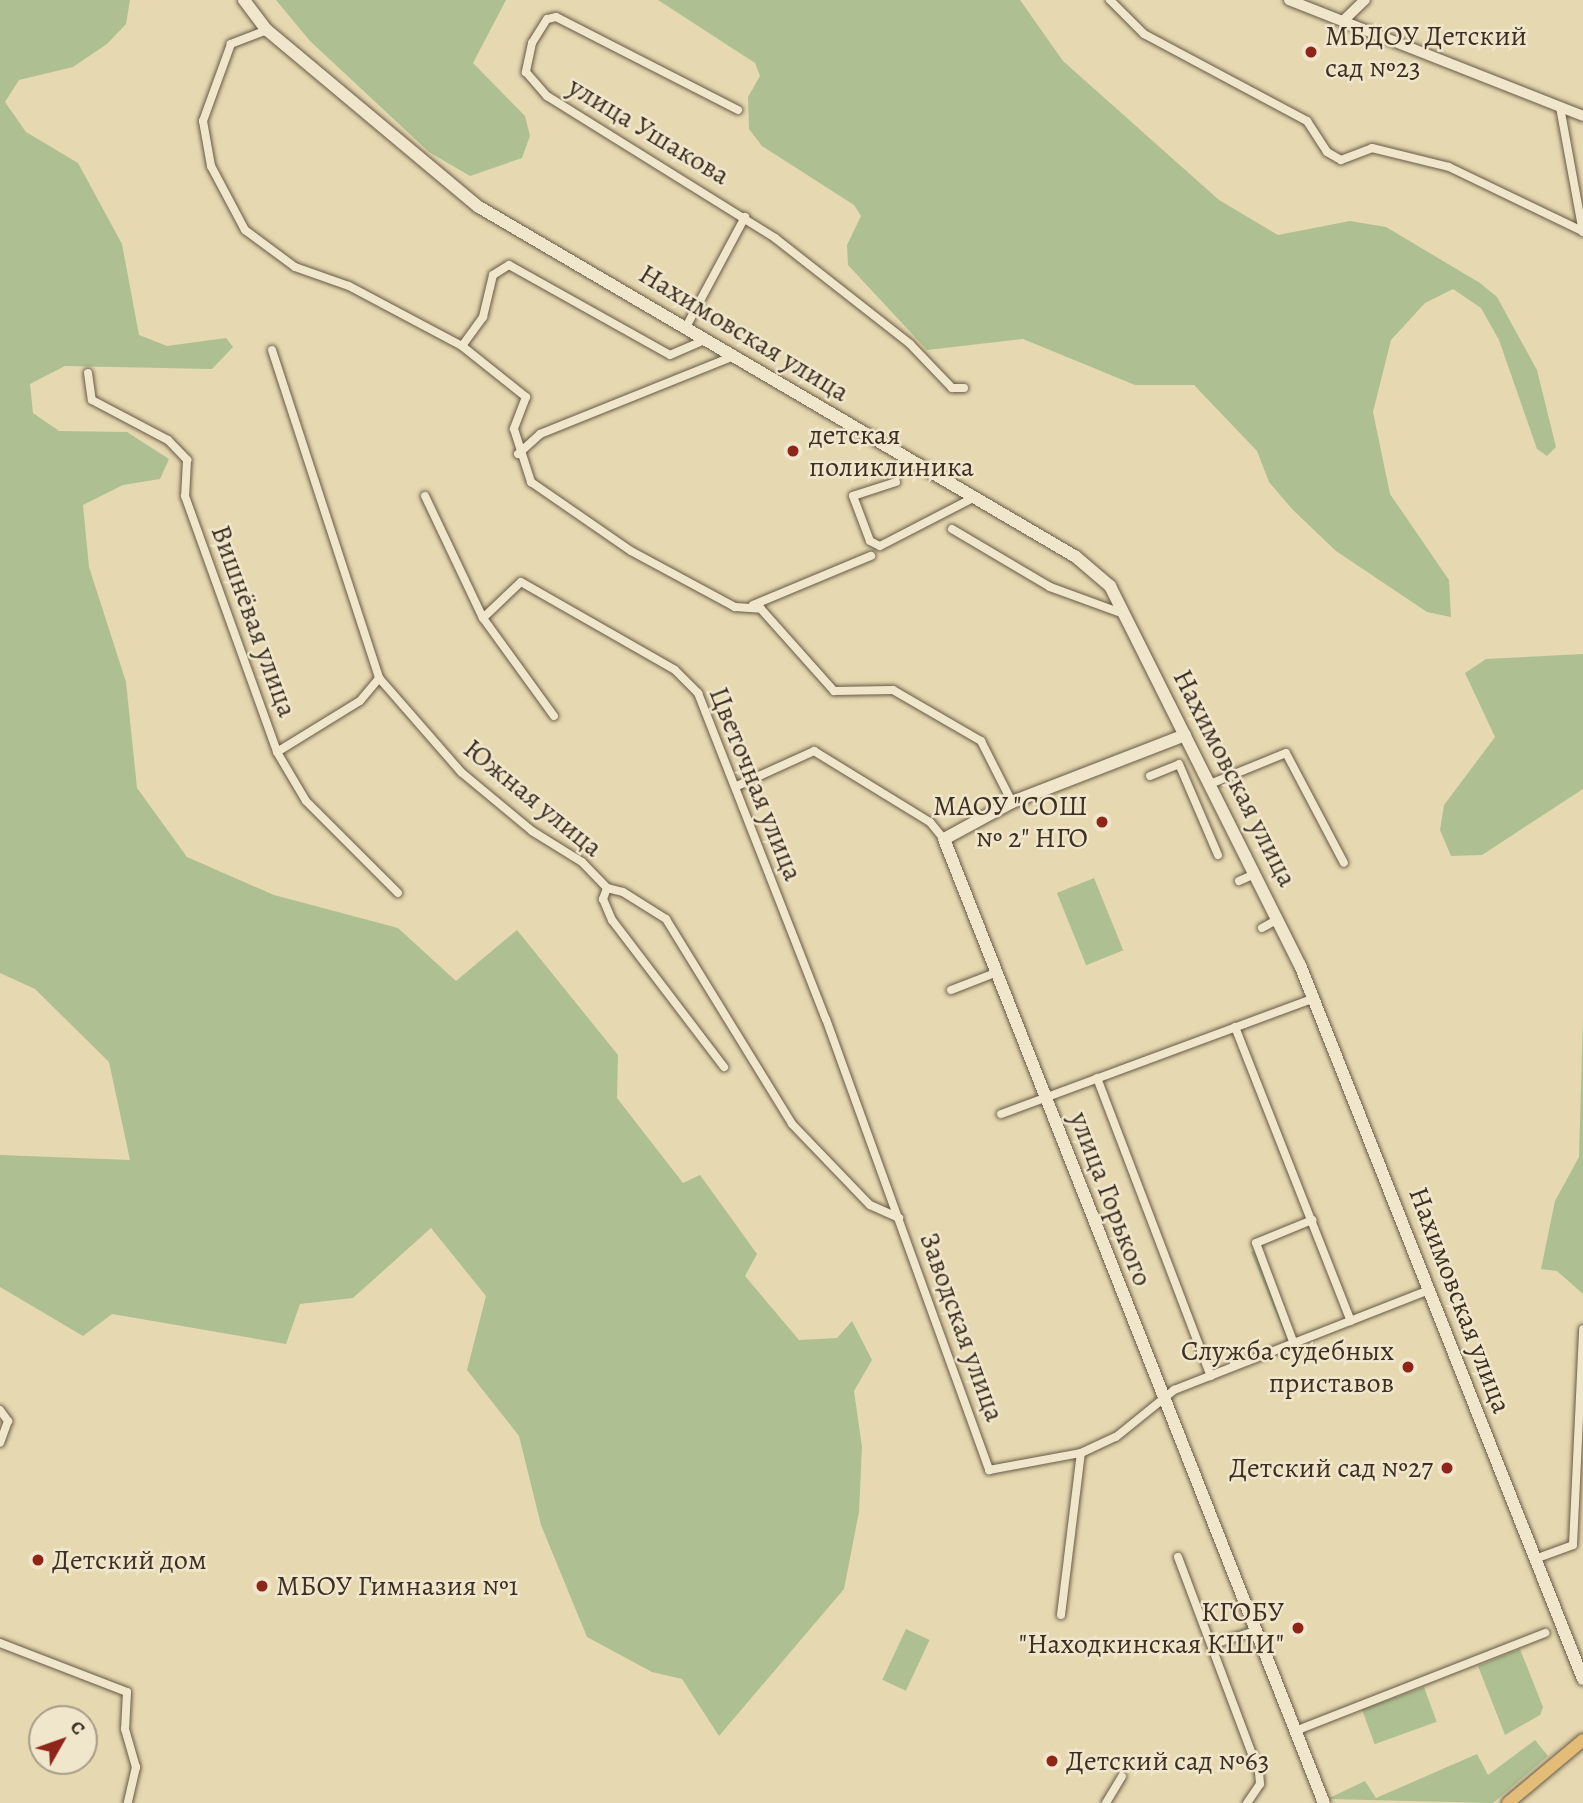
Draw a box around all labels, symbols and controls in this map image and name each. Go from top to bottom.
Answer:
place label: МБДОУ Детский сад №23 [1325,19,1527,85]
marker: МБДОУ Детский сад №23 [1303,44,1319,60]
street label: улица Ушакова [562,70,736,192]
street label: Нахимовская улица [633,257,855,409]
place label: детская поликлиника [809,418,974,484]
marker: детская поликлиника [783,441,803,461]
street label: Вишнёвая улица [204,521,304,721]
street label: Нахимовская улица [1166,664,1304,892]
street label: Цветочная улица [702,682,810,886]
street label: Южная улица [457,732,609,864]
place label: МАОУ "СОШ № 2" НГО [932,789,1088,855]
marker: МАОУ "СОШ № 2" НГО [1094,814,1110,830]
street label: улица Горького [1062,1107,1160,1291]
street label: Нахимовская улица [1401,1182,1519,1418]
street label: Заводская улица [912,1228,1012,1426]
place label: Служба судебных приставов [1181,1334,1394,1400]
marker: Служба судебных приставов [1400,1359,1416,1375]
place label: Детский сад №27 [1229,1451,1433,1485]
marker: Детский сад №27 [1439,1460,1455,1476]
place label: Детский дом [52,1543,207,1577]
marker: Детский дом [30,1552,46,1568]
place label: МБОУ Гимназия №1 [276,1569,518,1603]
marker: МБОУ Гимназия №1 [254,1578,270,1594]
place label: КГОБУ "Находкинская КШИ" [1019,1595,1284,1661]
marker: КГОБУ "Находкинская КШИ" [1290,1620,1306,1636]
north arrow [28,1705,98,1775]
text: С [64,1715,91,1741]
place label: Детский сад №63 [1066,1744,1269,1778]
marker: Детский сад №63 [1044,1753,1060,1769]

